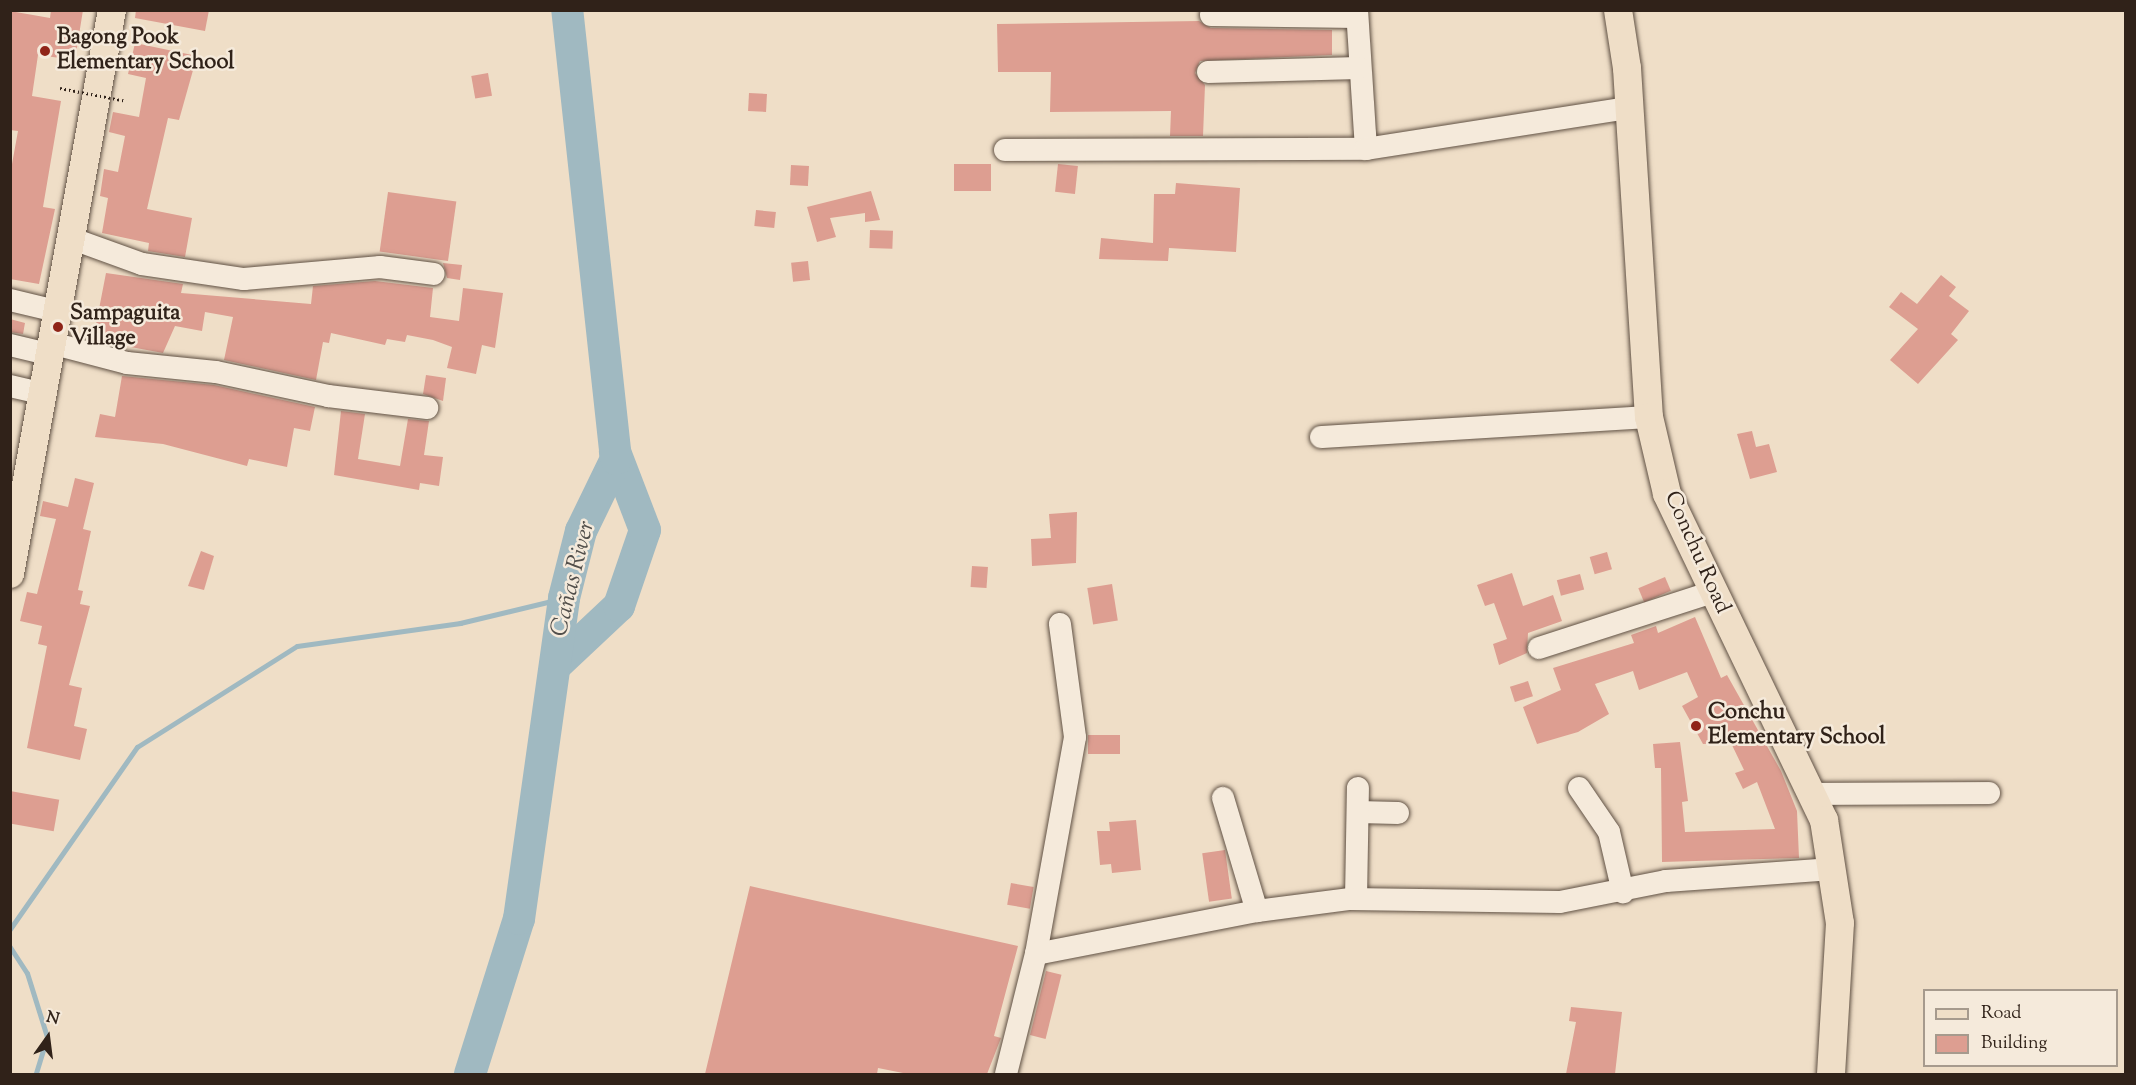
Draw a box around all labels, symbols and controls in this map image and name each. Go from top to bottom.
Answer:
place label: Bagong Pook Elementary School [57,25,234,76]
marker: Bagong Pook Elementary School [38,44,52,58]
place label: Sampaguita Village [70,301,180,352]
marker: Sampaguita Village [51,320,65,334]
street label: Conchu Road [1657,488,1735,618]
water label: Cañas River [546,518,602,640]
place label: Conchu Elementary School [1708,700,1885,752]
marker: Conchu Elementary School [1689,719,1703,733]
legend [1923,989,2118,1067]
text: Road [1981,1001,2021,1027]
text: N [43,1006,61,1032]
north arrow [18,1007,78,1067]
text: Building [1981,1031,2047,1057]

